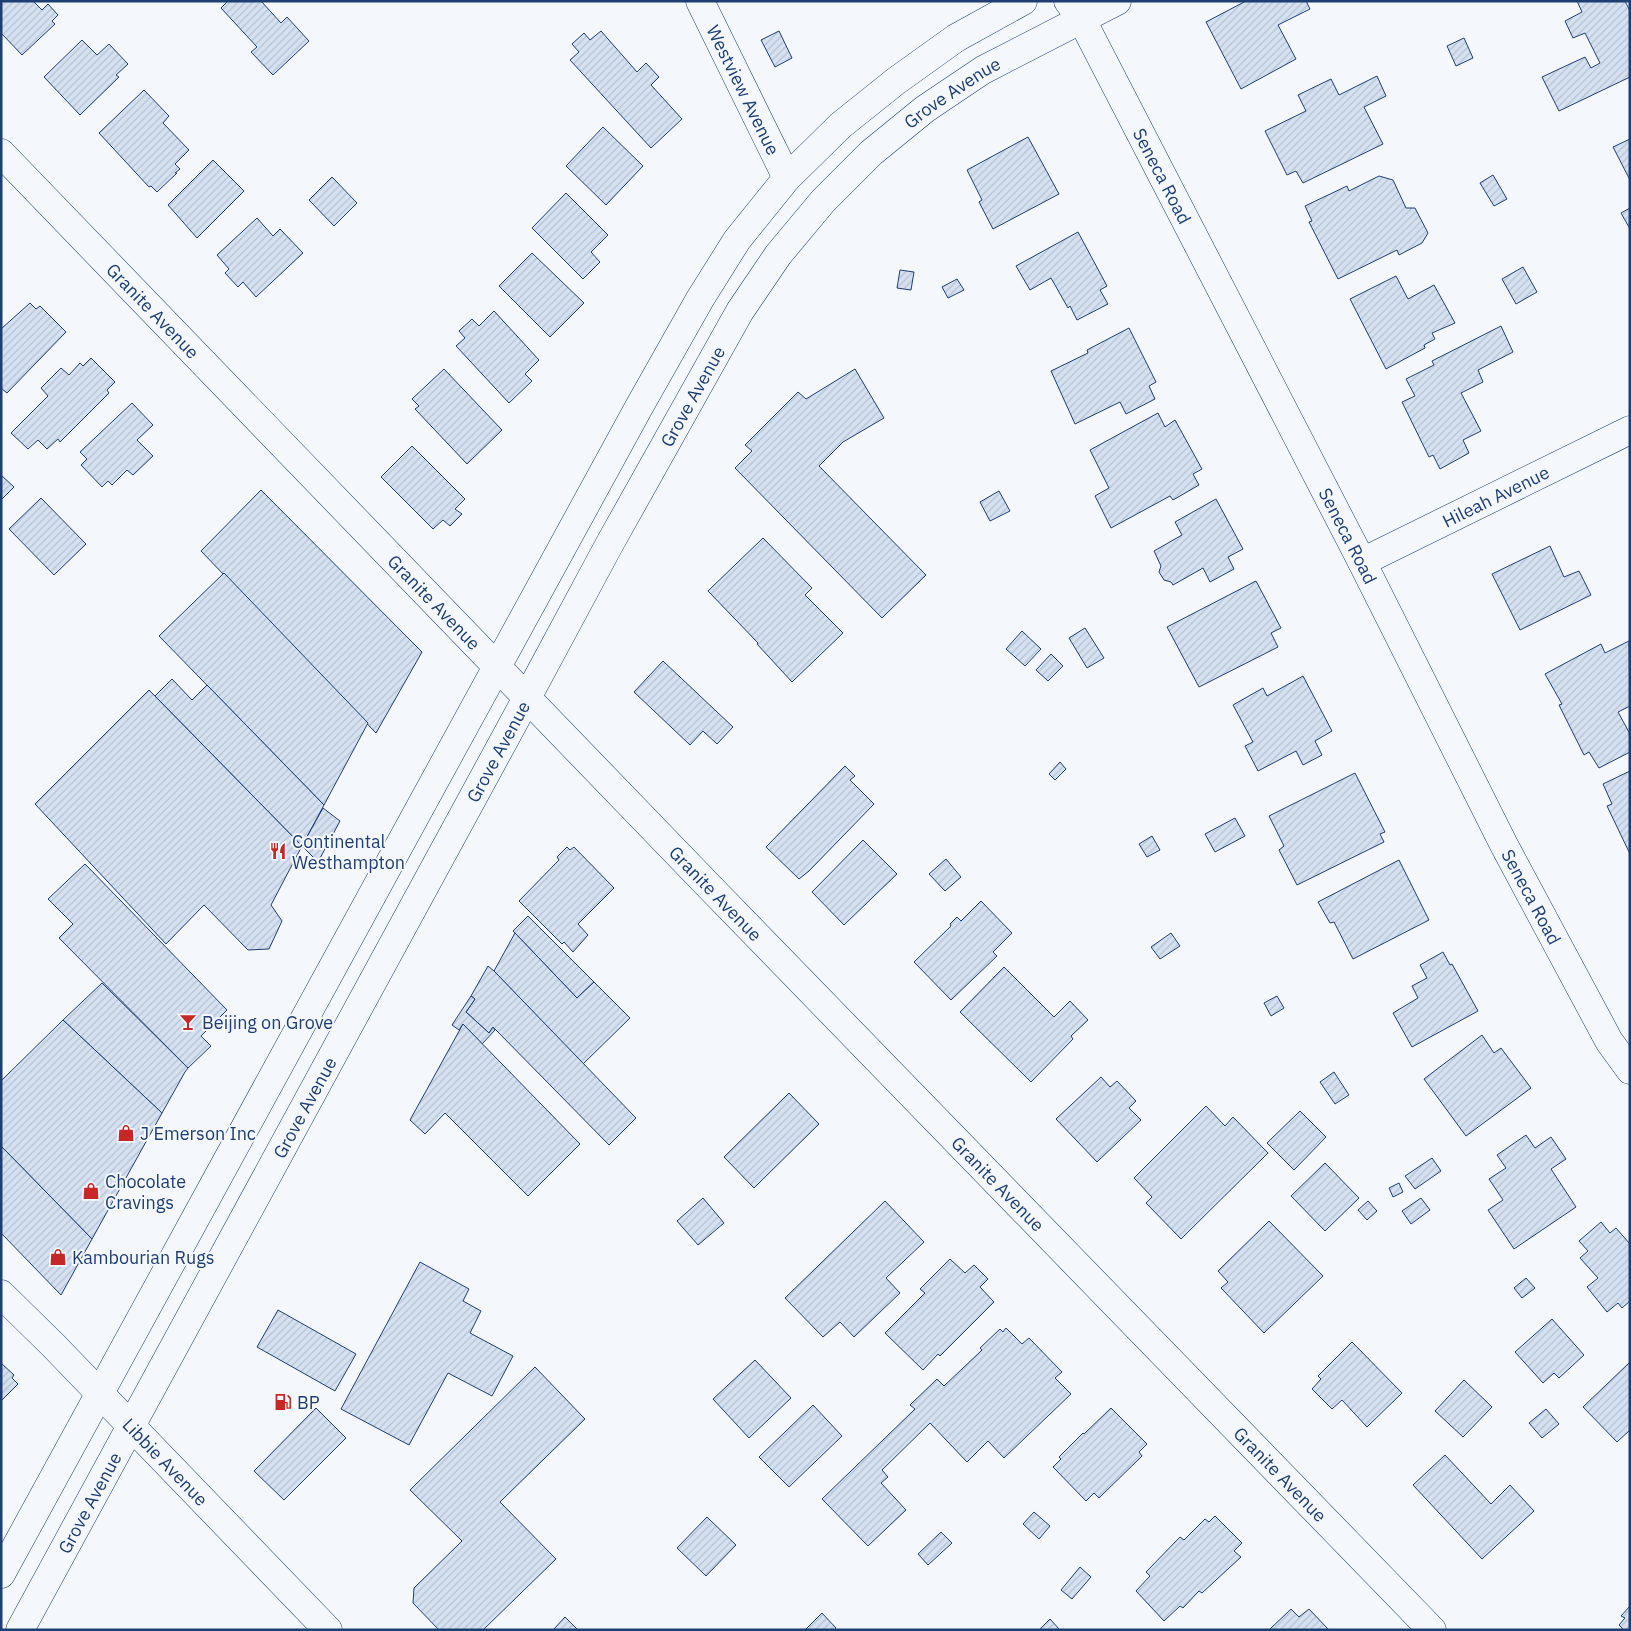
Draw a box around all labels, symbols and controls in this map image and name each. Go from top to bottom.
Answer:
street label: Westview Avenue [702,21,785,159]
street label: Grove Avenue [899,52,1004,133]
street label: Seneca Road [1128,124,1197,228]
street label: Granite Avenue [102,258,205,363]
street label: Grove Avenue [655,342,730,451]
street label: Hileah Avenue [1438,460,1553,532]
street label: Seneca Road [1314,484,1382,588]
street label: Granite Avenue [383,549,486,655]
street label: Grove Avenue [461,697,535,806]
place label: Continental Westhampton [292,830,405,874]
restaurant icon: Continental Westhampton [268,841,288,861]
street label: Granite Avenue [664,841,767,946]
street label: Seneca Road [1497,845,1567,948]
place label: Beijing on Grove [202,1011,333,1034]
bar icon: Beijing on Grove [178,1012,198,1032]
street label: Grove Avenue [267,1053,341,1162]
place label: J Emerson Inc [140,1122,256,1145]
shop icon: J Emerson Inc [116,1123,136,1143]
street label: Granite Avenue [947,1131,1050,1236]
place label: Chocolate Cravings [105,1170,186,1214]
shop icon: Chocolate Cravings [81,1181,101,1201]
place label: Kambourian Rugs [72,1246,214,1269]
shop icon: Kambourian Rugs [48,1247,68,1267]
place label: BP [297,1391,320,1414]
fuel station icon: BP [273,1392,293,1412]
street label: Libbie Avenue [118,1413,213,1511]
street label: Granite Avenue [1229,1422,1332,1527]
street label: Grove Avenue [52,1448,126,1557]

